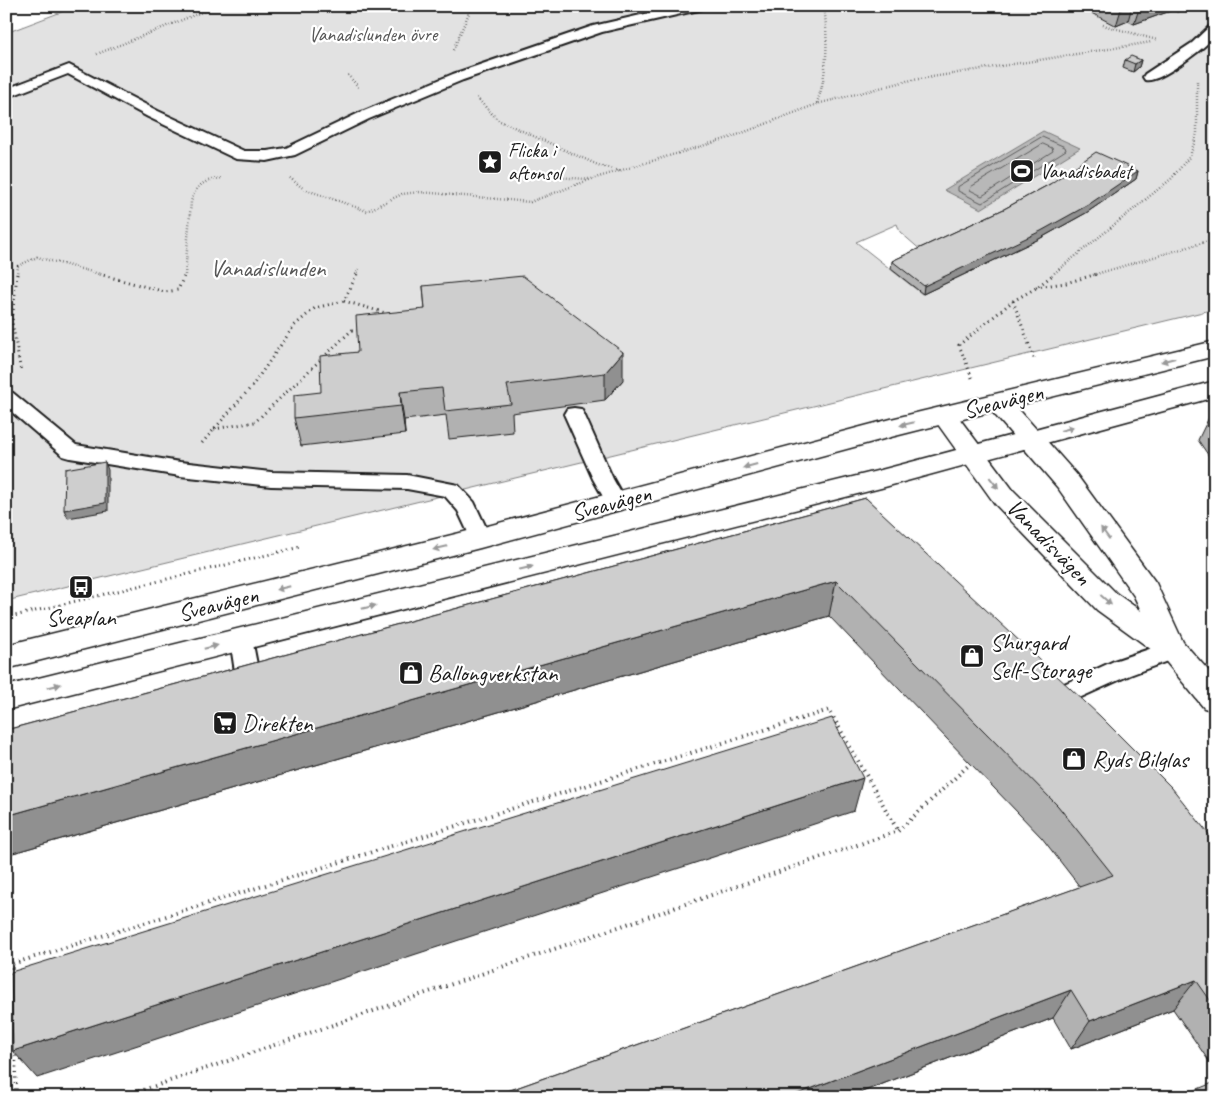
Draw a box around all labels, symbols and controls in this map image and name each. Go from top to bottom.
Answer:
park label: Vanadislunden övre [309,22,439,47]
place label: Flicka i aftonsol [508,138,565,186]
place icon: Flicka i aftonsol [477,149,503,175]
sports icon: Vanadisbadet [1009,158,1035,184]
place label: Vanadisbadet [1040,159,1135,184]
park label: Vanadislunden [210,253,327,283]
one-way arrow [1160,356,1175,364]
street label: Sveavägen [960,377,1046,425]
one-way arrow [899,420,914,428]
one-way arrow [1060,424,1075,432]
one-way arrow [742,462,757,470]
one-way arrow [988,476,999,489]
street label: Sveavägen [568,478,654,528]
street label: Vanadisvägen [1000,492,1098,592]
one-way arrow [1100,526,1110,540]
one-way arrow [433,544,448,552]
one-way arrow [519,564,534,572]
bus stop icon: Sveaplan [68,574,94,600]
street label: Sveavägen [175,580,261,628]
one-way arrow [275,584,290,592]
one-way arrow [1100,594,1112,606]
place label: Sveaplan [46,602,117,632]
one-way arrow [361,603,376,611]
place label: Shurgard Self-Storage [990,627,1093,685]
one-way arrow [204,643,219,651]
shop icon: Shurgard Self-Storage [959,643,985,669]
place label: Ballongverkstan [428,658,559,688]
shop icon: Ballongverkstan [398,660,424,686]
one-way arrow [46,682,61,690]
place label: Direkten [242,708,314,738]
supermarket icon: Direkten [212,710,238,736]
place label: Ryds Bilglas [1092,744,1191,774]
shop icon: Ryds Bilglas [1061,746,1087,772]

